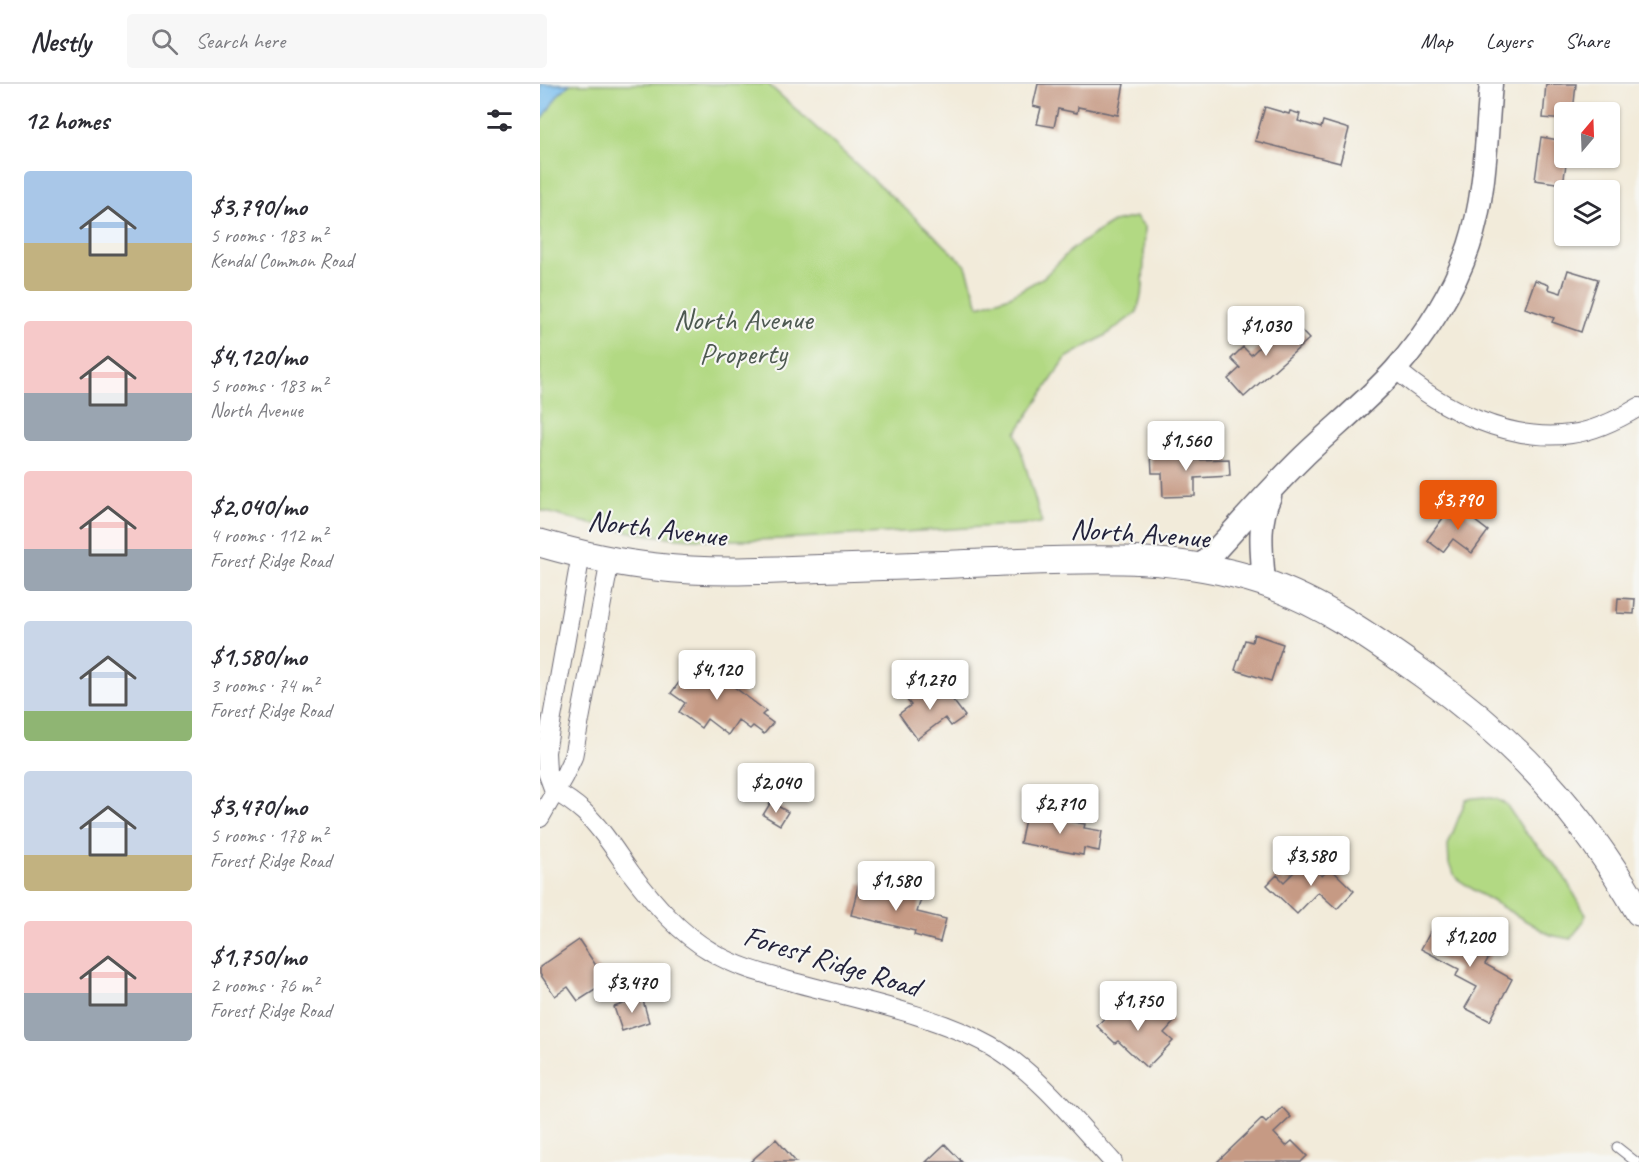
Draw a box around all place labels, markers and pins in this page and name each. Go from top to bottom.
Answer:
pin: $1,030 [1217,306,1315,357]
pin: $1,560 [1137,421,1235,472]
pin: $3,790 [1409,480,1507,531]
pin: $4,120 [668,650,766,701]
pin: $1,270 [881,660,979,711]
pin: $2,040 [727,763,825,814]
pin: $2,710 [1011,784,1109,835]
pin: $3,580 [1262,836,1360,887]
pin: $1,580 [847,861,945,912]
pin: $1,200 [1421,917,1519,968]
pin: $3,470 [583,963,681,1014]
pin: $1,750 [1089,981,1187,1032]

